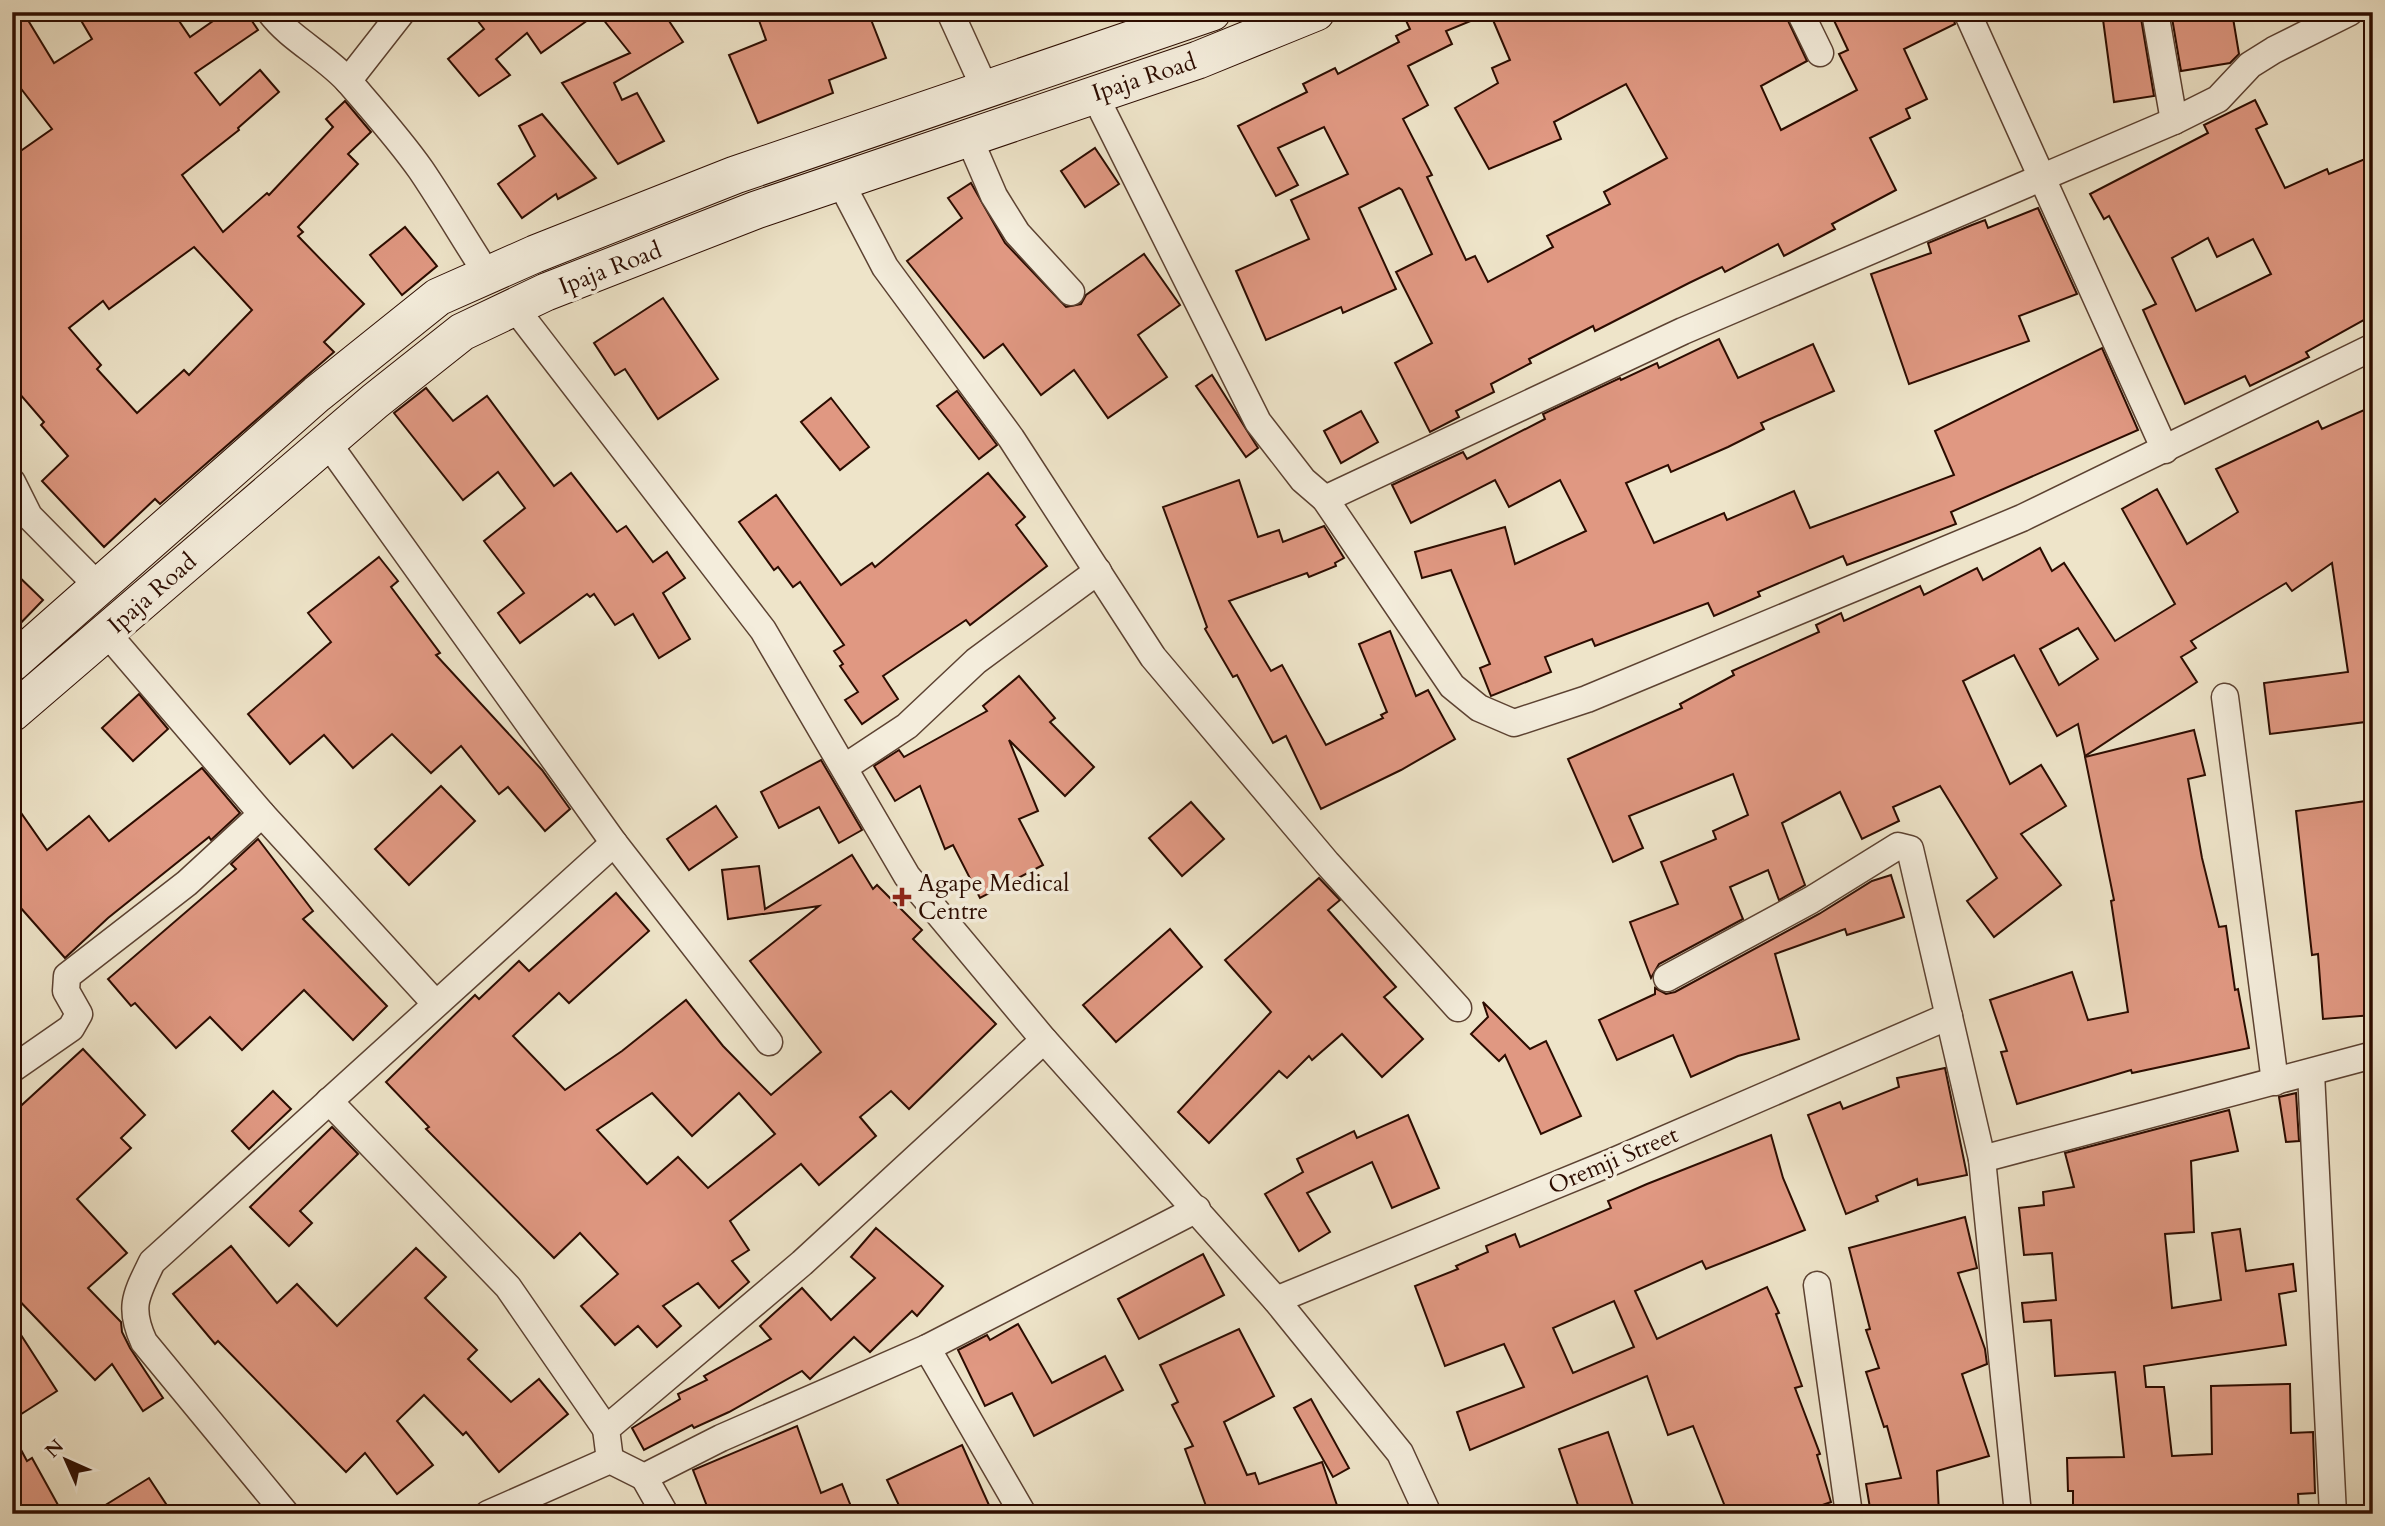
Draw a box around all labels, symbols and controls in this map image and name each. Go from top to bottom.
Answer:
street label: Ipaja Road [1088,45,1201,110]
street label: Ipaja Road [554,234,667,303]
street label: Ipaja Road [101,545,204,641]
place label: Agape Medical Centre [918,867,1069,928]
marker: Agape Medical Centre [892,887,912,907]
street label: Oremji Street [1543,1118,1684,1203]
north arrow [32,1424,102,1494]
text: N [40,1433,70,1464]

